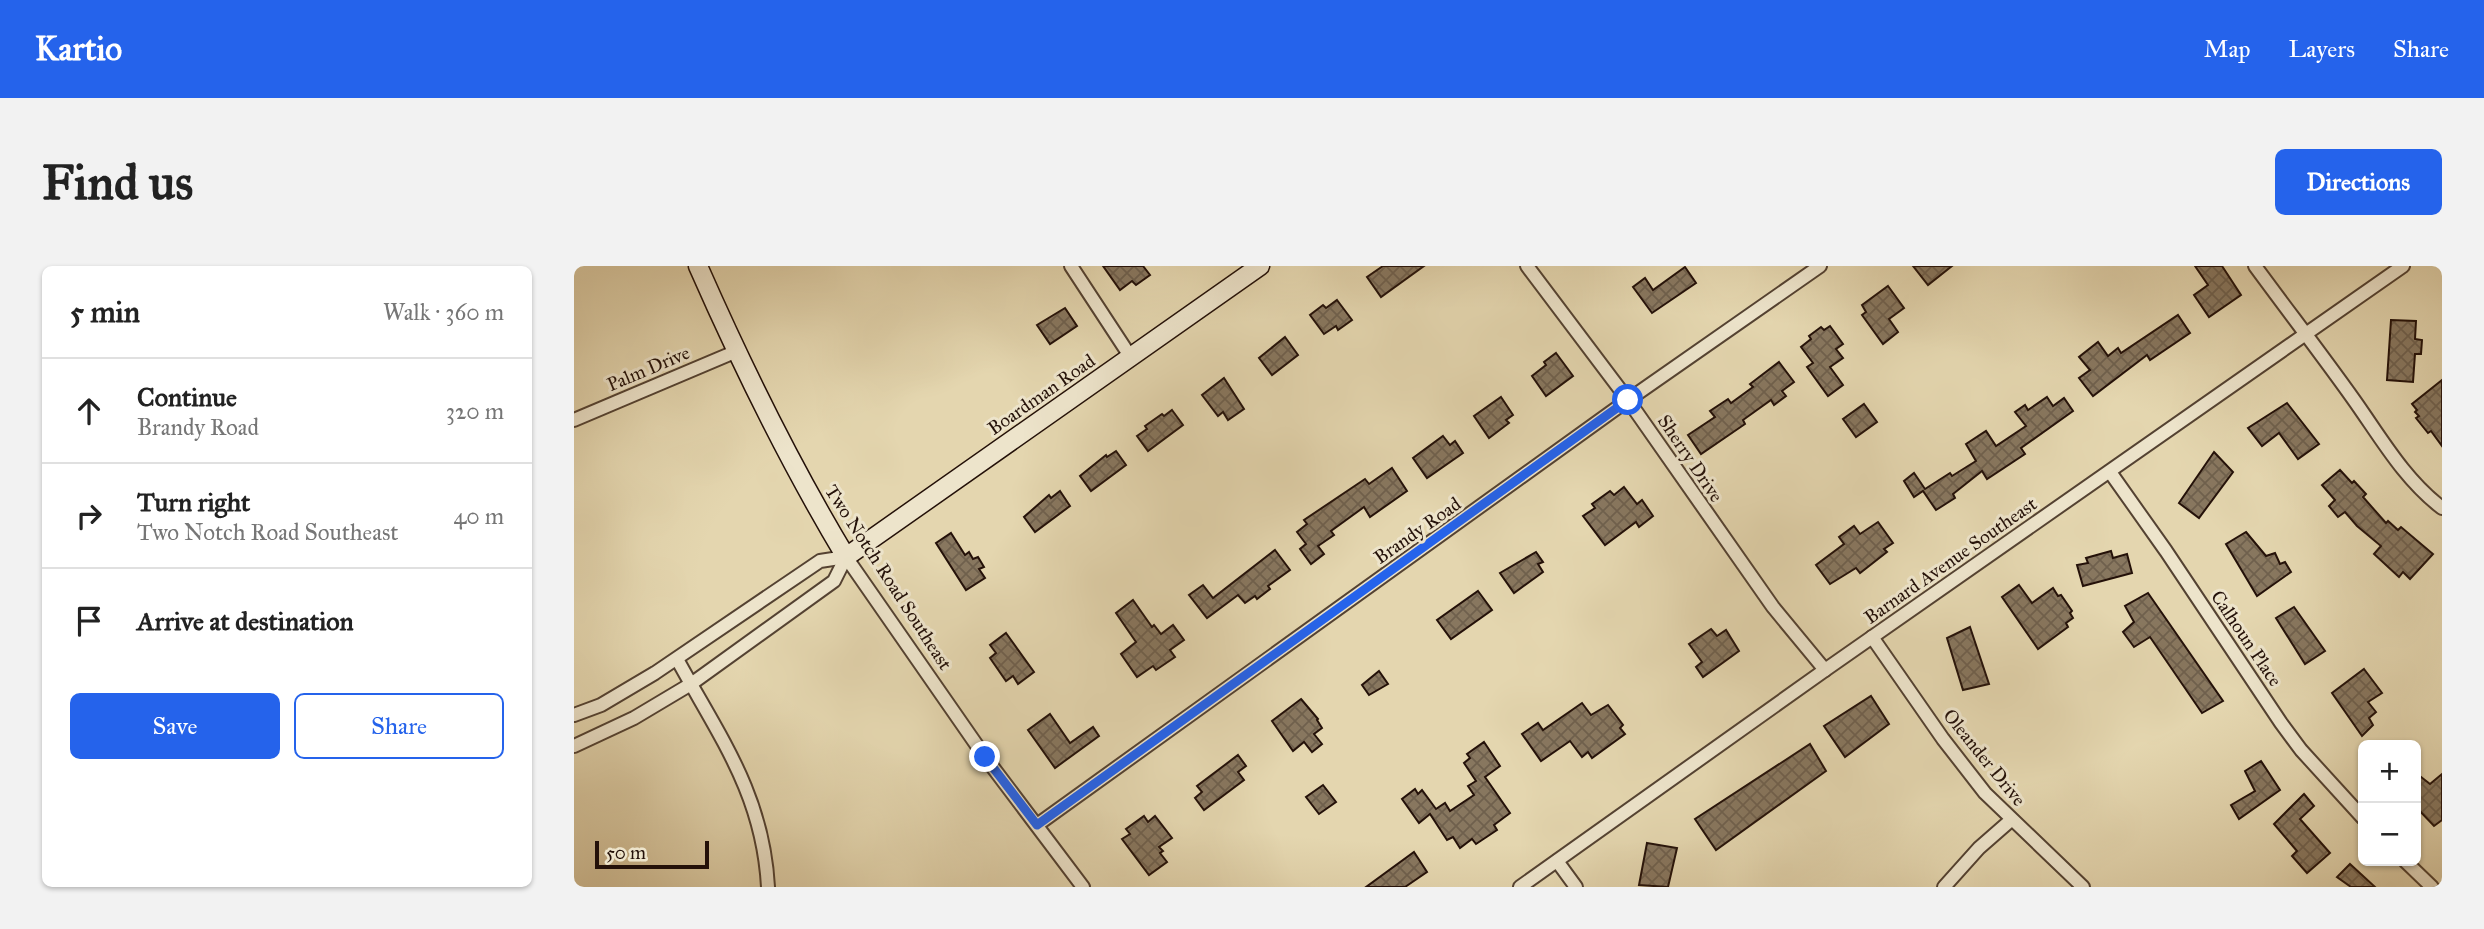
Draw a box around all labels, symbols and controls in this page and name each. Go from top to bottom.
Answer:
text: Kartio [35,29,122,69]
text: Map [2204,34,2251,64]
text: Layers [2289,34,2355,64]
text: Share [2393,34,2449,64]
button: Directions [2275,149,2442,215]
text: Find us [42,153,193,212]
text: 5 min [70,294,140,330]
text: Walk · 360 m [383,298,504,326]
street label: Palm Drive [603,341,693,396]
street label: Boardman Road [983,349,1100,440]
text: Continue [137,381,237,413]
route start [1612,384,1643,415]
icon: ahead [70,392,108,430]
text: 320 m [446,397,504,425]
street label: Sherry Drive [1653,410,1728,506]
text: Brandy Road [137,413,259,441]
street label: Two Notch Road Southeast [820,480,957,674]
text: Turn right [137,486,250,518]
street label: Brandy Road [1369,492,1466,569]
street label: Barnard Avenue Southeast [1860,492,2041,629]
icon: right [70,497,108,535]
text: 40 m [454,502,504,530]
text: Two Notch Road Southeast [137,518,398,546]
street label: Calhoun Place [2206,586,2287,691]
icon: arrive [70,602,108,640]
text: Arrive at destination [137,605,354,637]
button: Save [70,693,280,759]
button: Share [294,693,504,759]
street label: Oleander Drive [1938,704,2031,811]
map controls [2358,740,2421,866]
button: + [2358,740,2421,803]
route end [969,741,1000,772]
button: − [2358,803,2421,866]
scale bar [595,838,709,870]
text: 50 m [606,841,646,864]

